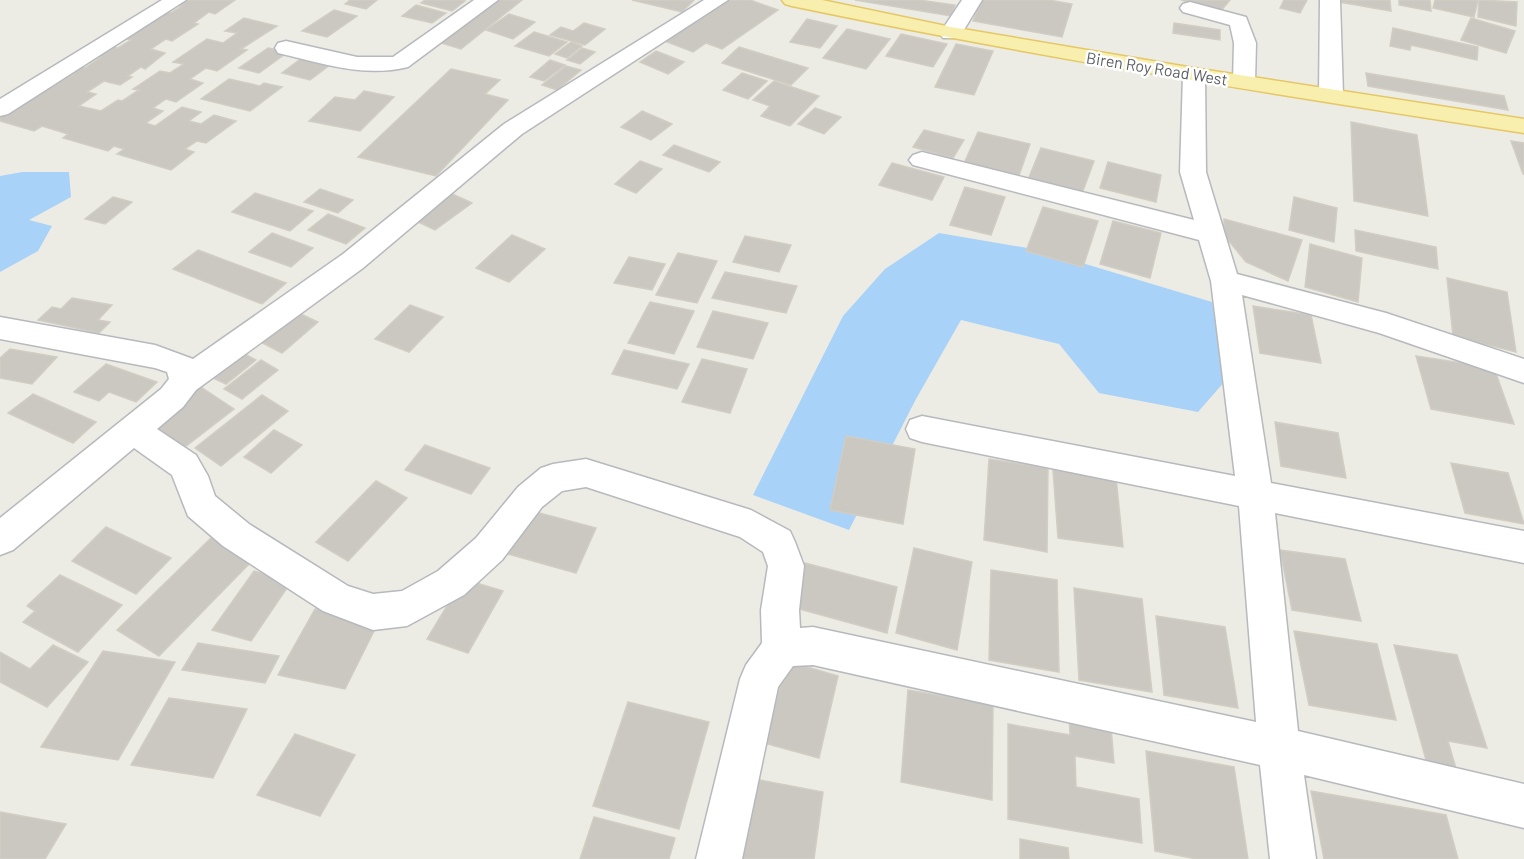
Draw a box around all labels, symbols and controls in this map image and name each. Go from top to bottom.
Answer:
street label: Biren Roy Road West [1085,47,1229,89]

